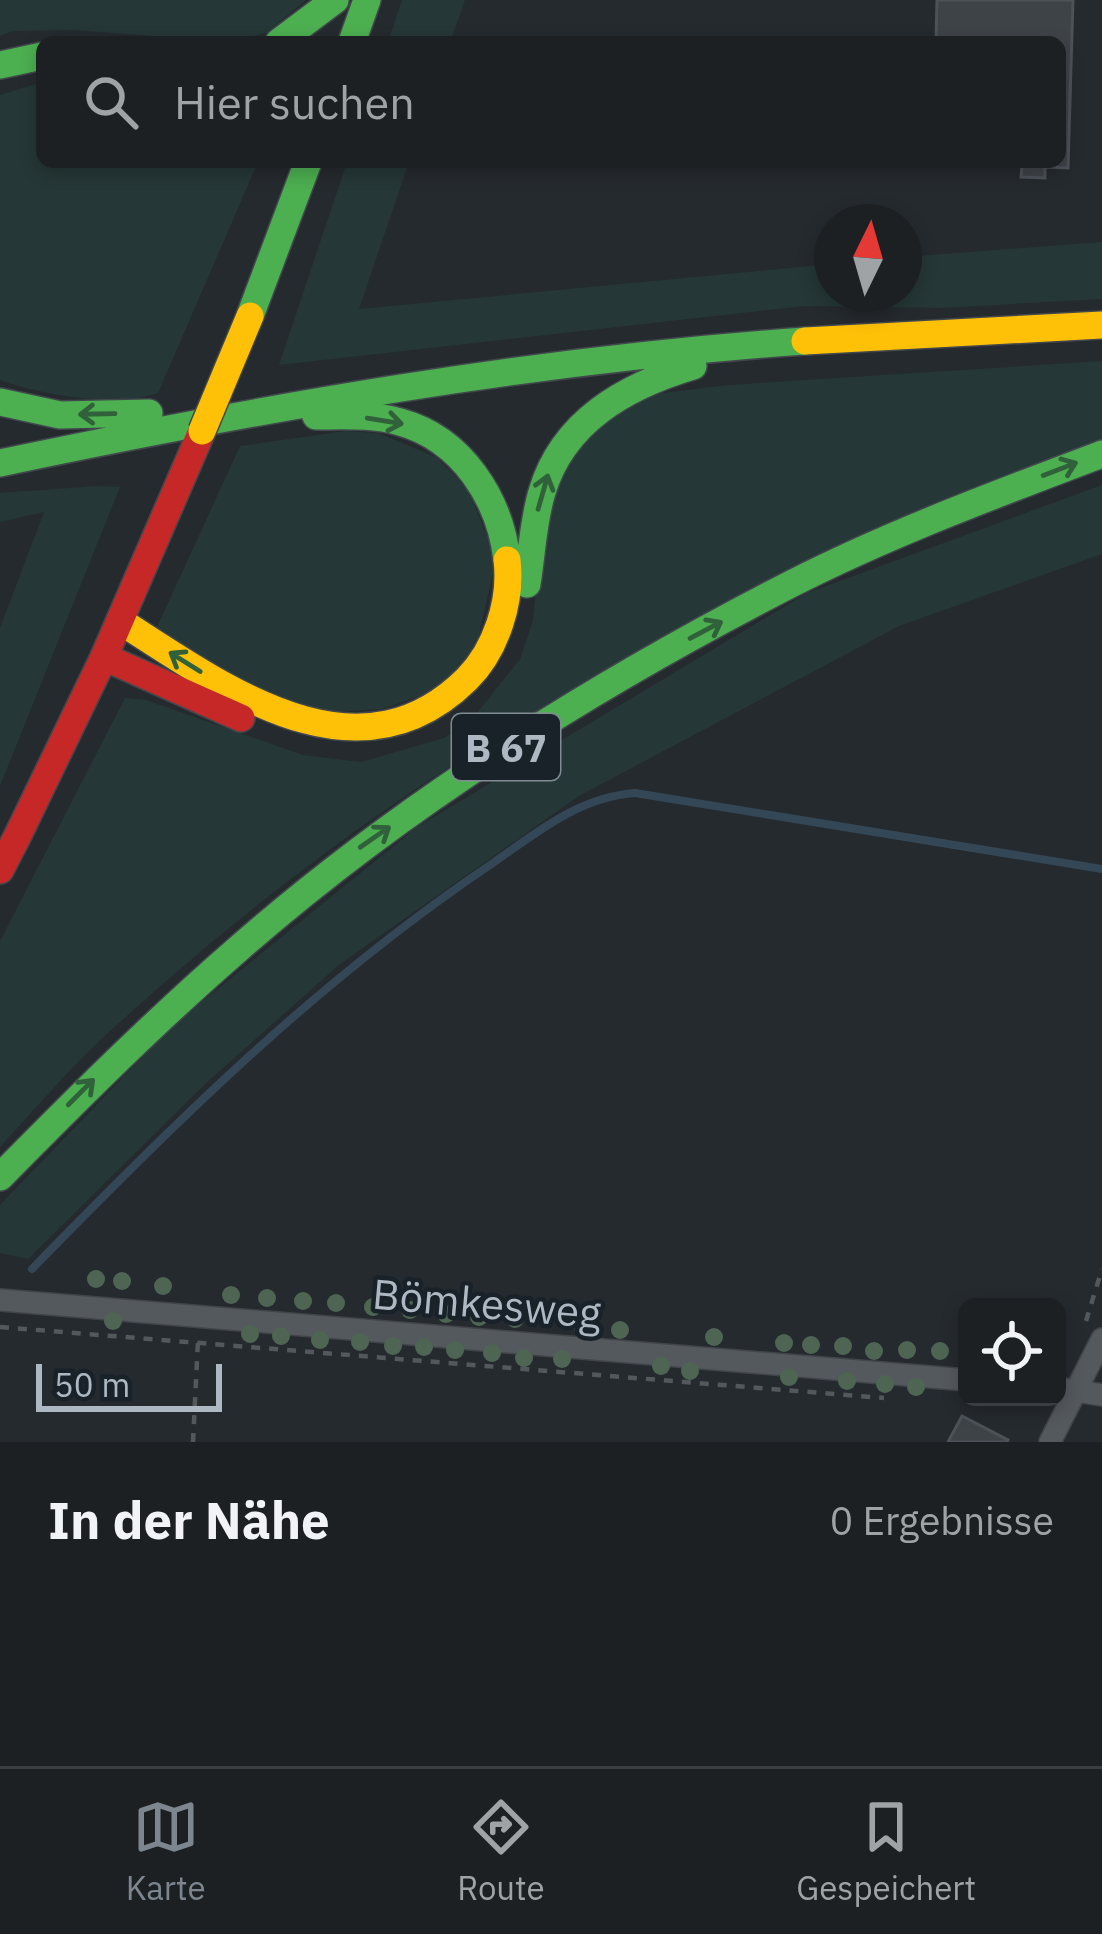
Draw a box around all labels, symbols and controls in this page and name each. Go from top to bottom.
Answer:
search box [36,36,1066,168]
icon: search [78,69,144,135]
text: Hier suchen [174,73,415,131]
north arrow [814,204,922,312]
one-way arrow [78,403,117,426]
one-way arrow [364,410,403,433]
one-way arrow [1041,457,1078,479]
one-way arrow [533,474,555,512]
one-way arrow [687,618,723,641]
one-way arrow [169,650,203,674]
road number: B 67 [452,714,560,780]
one-way arrow [358,825,392,850]
one-way arrow [66,1078,95,1107]
street label: Bömkesweg [370,1266,604,1340]
map controls [958,1298,1066,1406]
button: locate [958,1298,1066,1406]
scale bar [36,1358,222,1411]
text: 50 m [54,1363,130,1406]
text: In der Nähe [48,1487,330,1553]
text: 0 Ergebnisse [830,1495,1054,1546]
tab: Karte [126,1794,206,1909]
tab: Route [457,1794,545,1909]
tab: Gespeichert [796,1794,976,1909]

